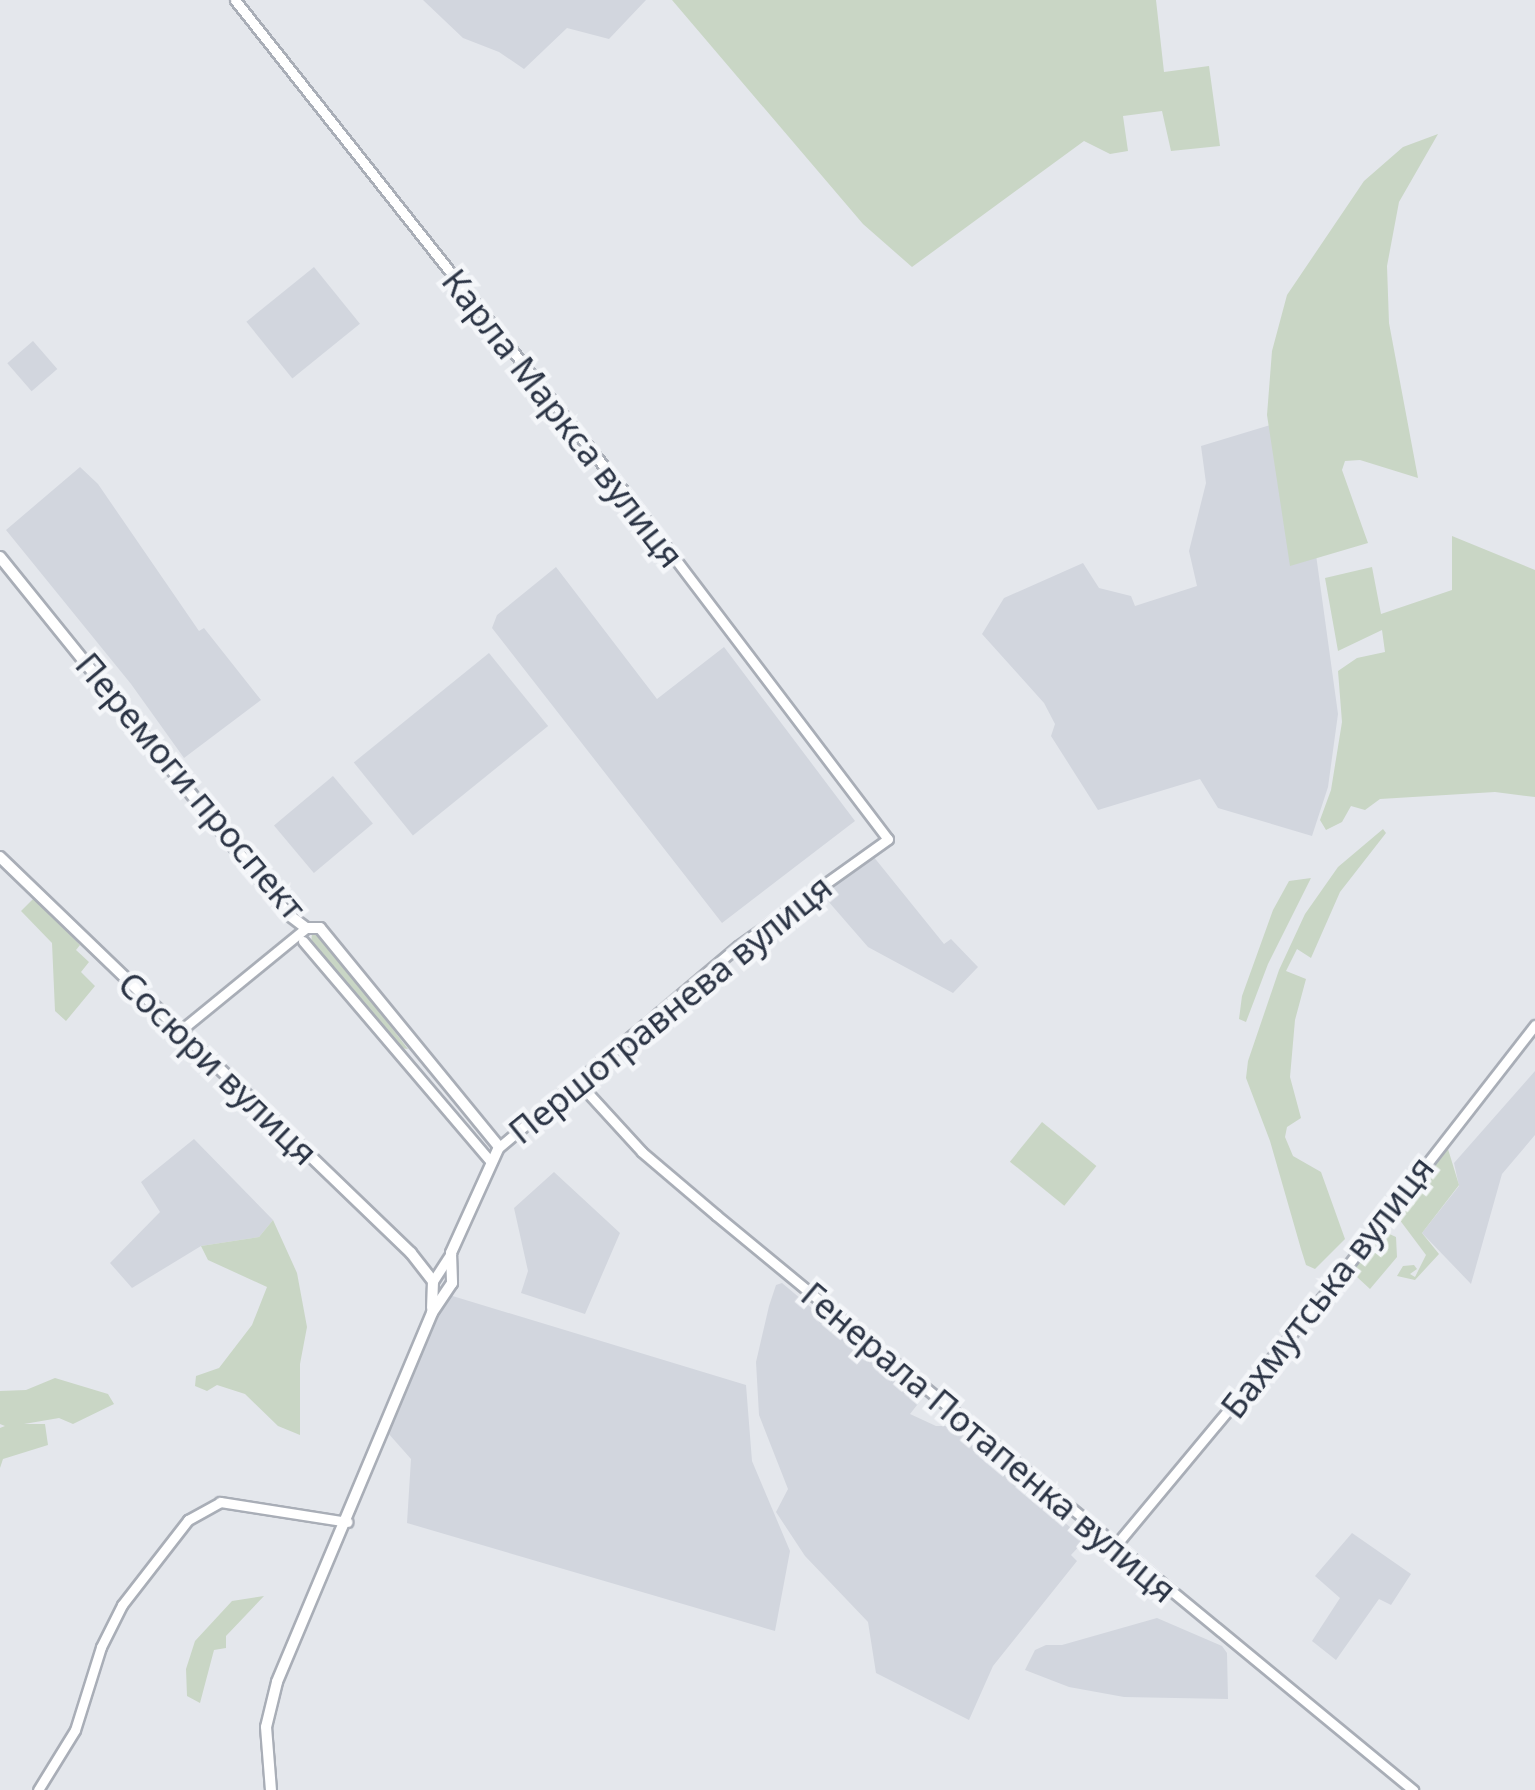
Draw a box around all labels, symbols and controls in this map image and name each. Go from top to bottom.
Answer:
street label: Карла Маркса вулиця [434,261,692,575]
street label: Перемоги проспект [67,644,315,928]
street label: Першотравнева вулиця [500,866,840,1152]
street label: Сосюри вулиця [110,963,326,1173]
street label: Бахмутська вулиця [1212,1148,1442,1426]
street label: Генерала Потапенка вулиця [793,1273,1185,1611]

